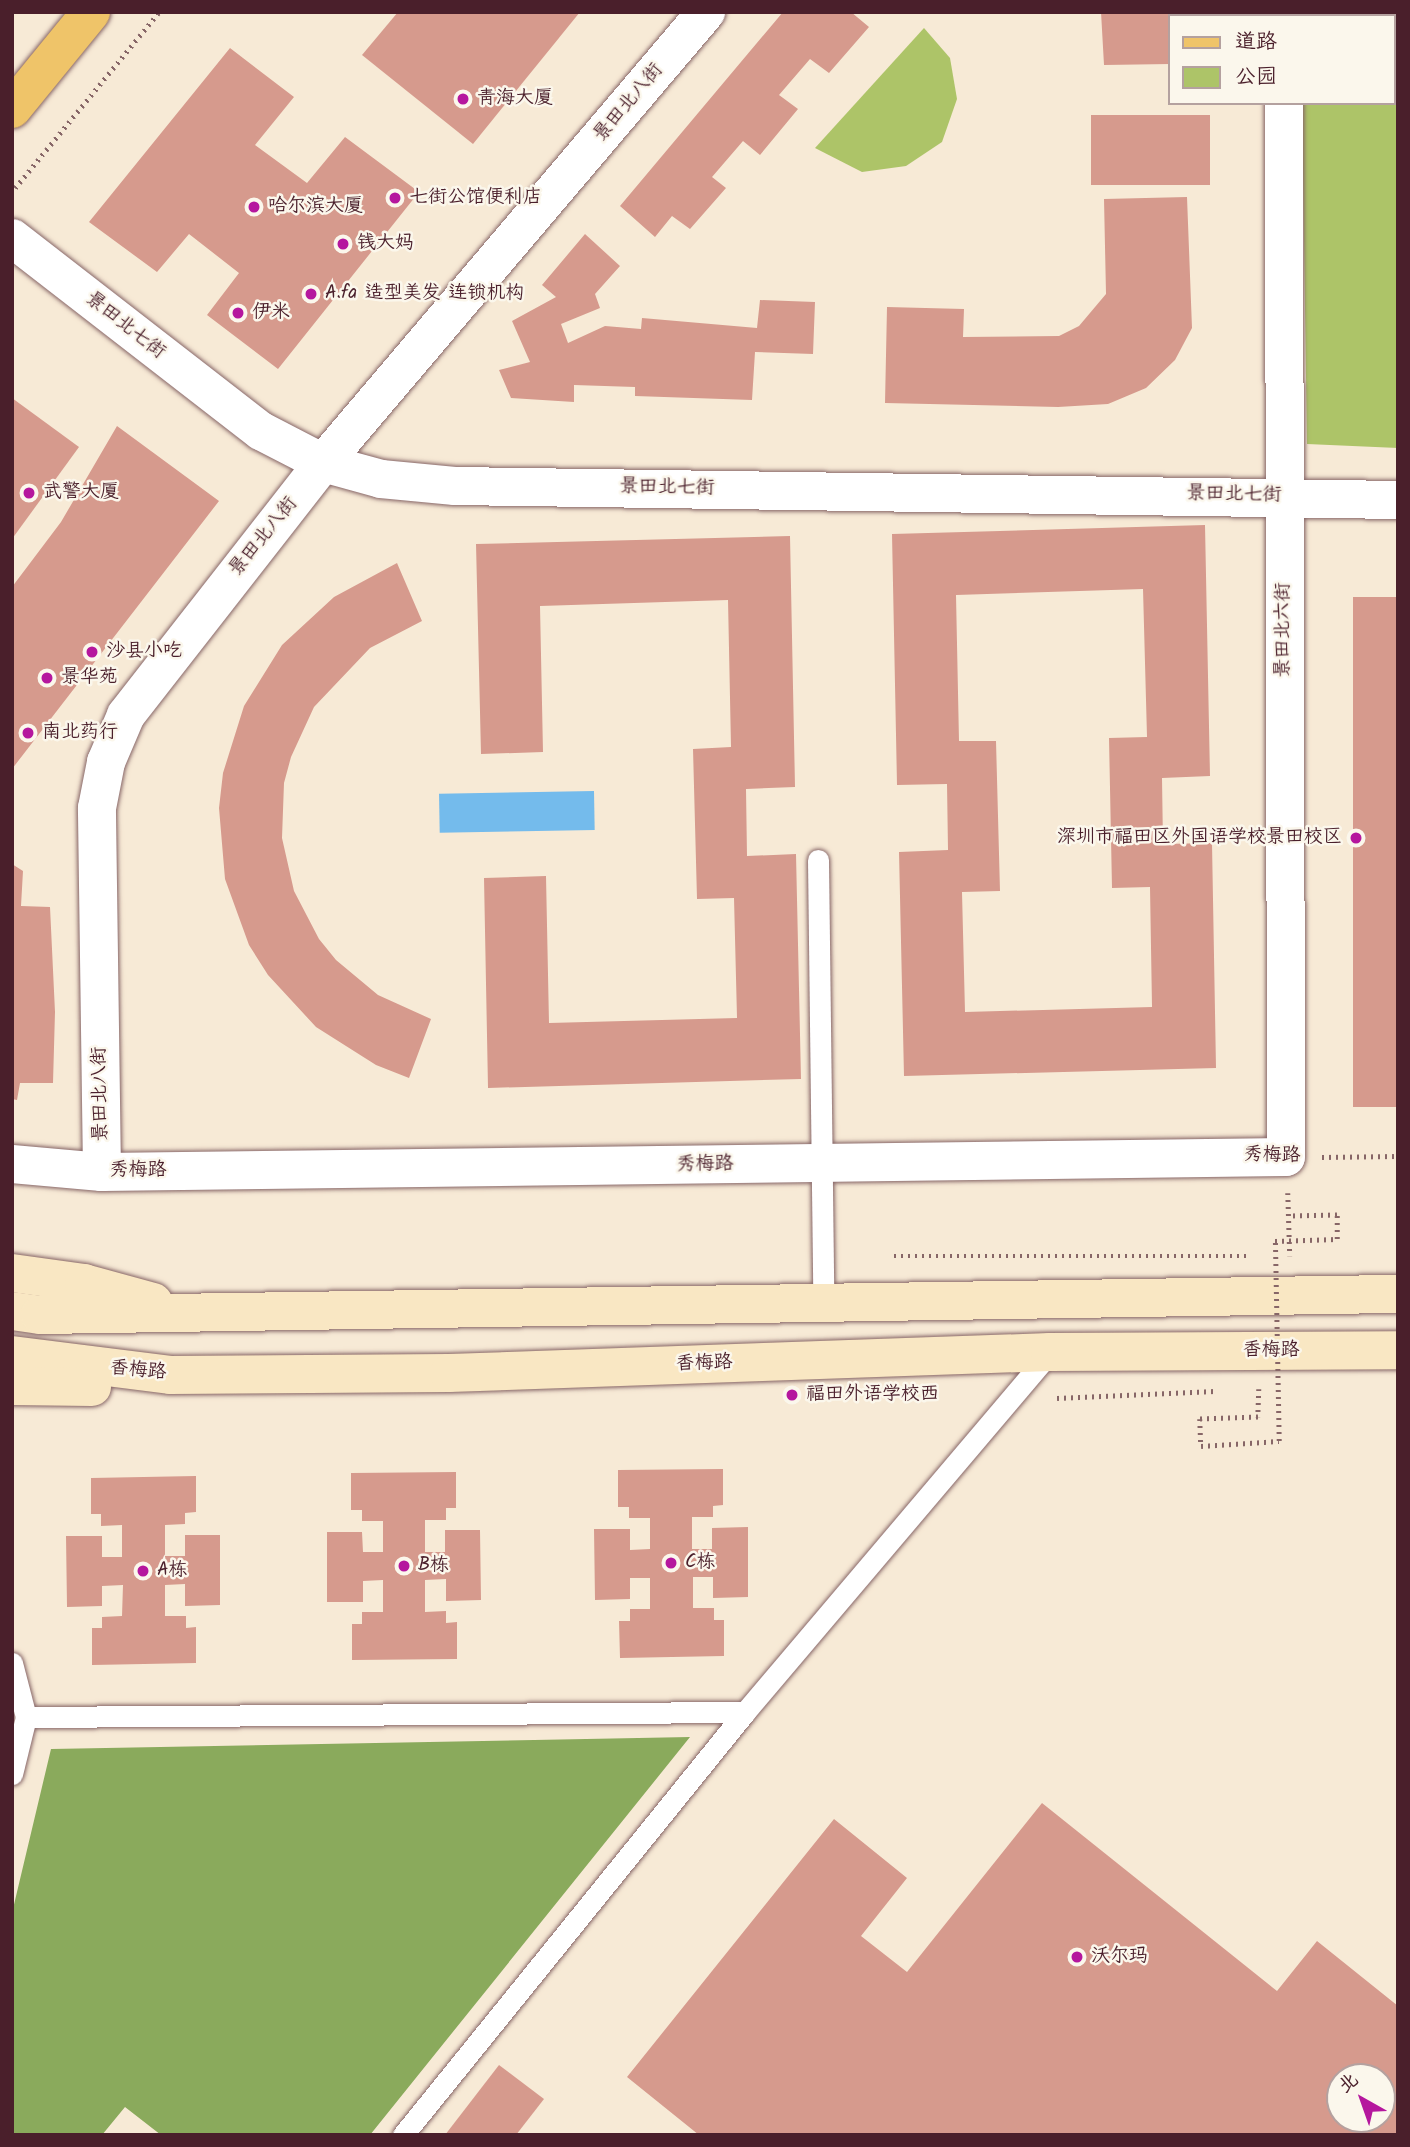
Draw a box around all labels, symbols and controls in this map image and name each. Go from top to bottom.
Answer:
legend [1168,14,1396,105]
text: 道路 [1235,26,1277,59]
street label: 景田北八街 [590,59,668,147]
text: 公园 [1235,61,1277,94]
place label: 青海大厦 [477,88,553,110]
marker: 青海大厦 [455,91,471,107]
place label: 七街公馆便利店 [409,187,542,209]
marker: 七街公馆便利店 [387,190,403,206]
place label: 哈尔滨大厦 [268,196,363,218]
marker: 哈尔滨大厦 [246,199,262,215]
place label: 钱大妈 [357,233,414,255]
marker: 钱大妈 [335,236,351,252]
place label: A.fa 造型美发 连锁机构 [325,283,524,305]
marker: A.fa 造型美发 连锁机构 [303,286,319,302]
street label: 景田北七街 [81,288,169,364]
place label: 伊米 [252,302,290,324]
marker: 伊米 [230,305,246,321]
street label: 景田北七街 [619,476,715,500]
place label: 武警大厦 [43,482,119,504]
street label: 景田北七街 [1186,483,1282,507]
marker: 武警大厦 [21,485,37,501]
street label: 景田北八街 [225,493,303,581]
street label: 景田北六街 [1273,583,1295,677]
place label: 沙县小吃 [106,641,182,663]
marker: 沙县小吃 [84,644,100,660]
place label: 景华苑 [61,667,118,689]
marker: 景华苑 [39,670,55,686]
place label: 南北药行 [42,722,118,744]
marker: 南北药行 [20,725,36,741]
place label: 深圳市福田区外国语学校景田校区 [1057,827,1342,849]
marker: 深圳市福田区外国语学校景田校区 [1348,830,1364,846]
street label: 景田北八街 [89,1046,113,1142]
street label: 秀梅路 [1243,1144,1301,1168]
street label: 秀梅路 [676,1153,734,1177]
street label: 秀梅路 [110,1160,166,1182]
street label: 香梅路 [1243,1340,1299,1362]
street label: 香梅路 [675,1352,733,1376]
street label: 香梅路 [109,1357,167,1385]
place label: 福田外语学校西 [806,1384,939,1406]
marker: 福田外语学校西 [784,1387,800,1403]
place label: C栋 [685,1552,715,1574]
place label: B栋 [418,1555,449,1577]
marker: C栋 [663,1555,679,1571]
marker: B栋 [396,1558,412,1574]
place label: A栋 [157,1560,188,1582]
marker: A栋 [135,1563,151,1579]
place label: 沃尔玛 [1091,1946,1148,1968]
marker: 沃尔玛 [1069,1949,1085,1965]
north arrow [1326,2063,1396,2133]
text: 北 [1332,2066,1366,2101]

